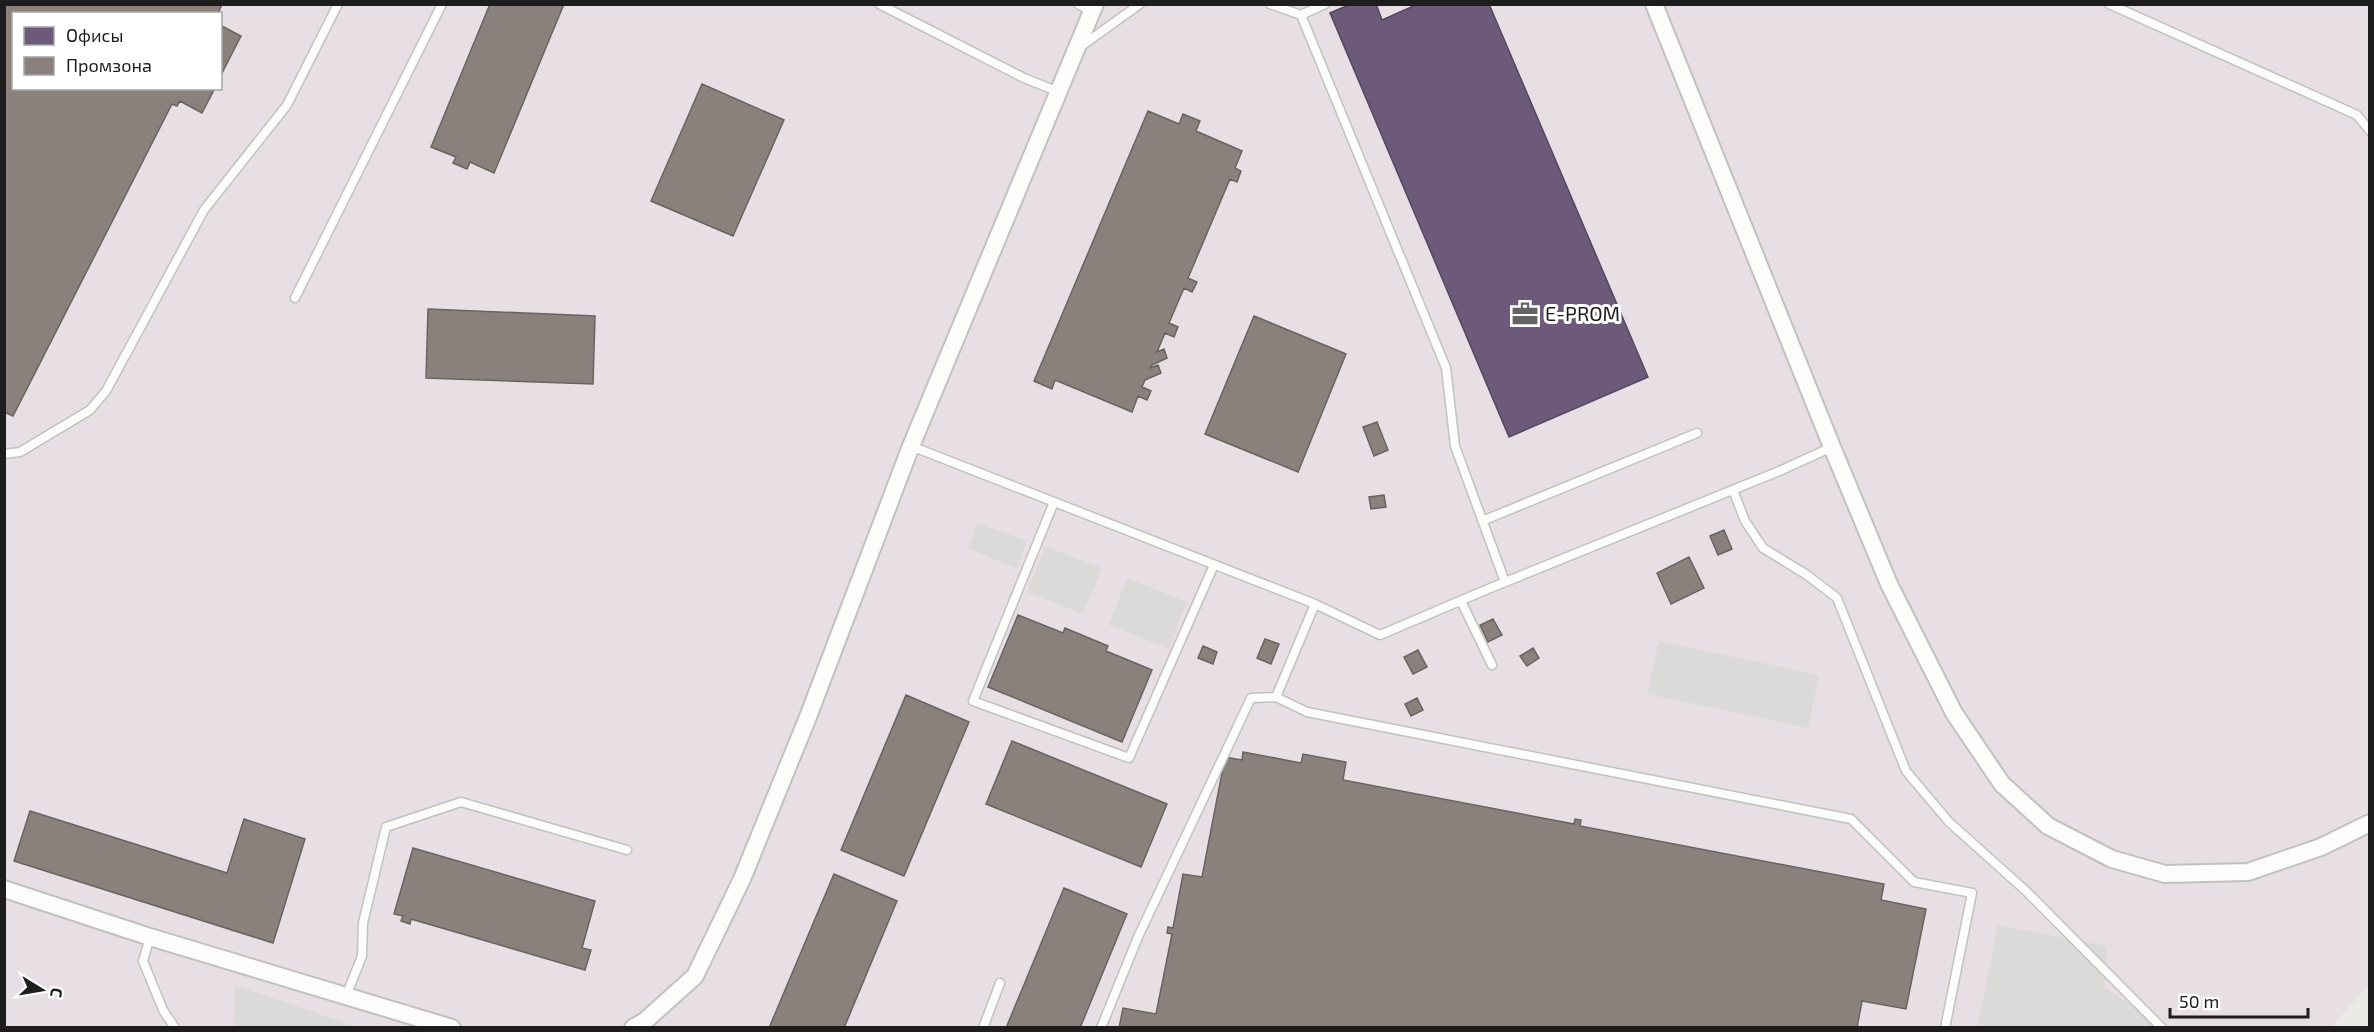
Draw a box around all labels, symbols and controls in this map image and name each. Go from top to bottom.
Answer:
legend [12,12,222,90]
text: Офисы [66,24,123,46]
text: Промзона [66,54,152,76]
office icon: E-PROM [1510,299,1540,329]
place label: E-PROM [1545,301,1620,325]
north arrow [12,960,72,1020]
scale bar [2170,981,2308,1019]
text: С [47,987,67,999]
text: 50 m [2179,990,2219,1012]

